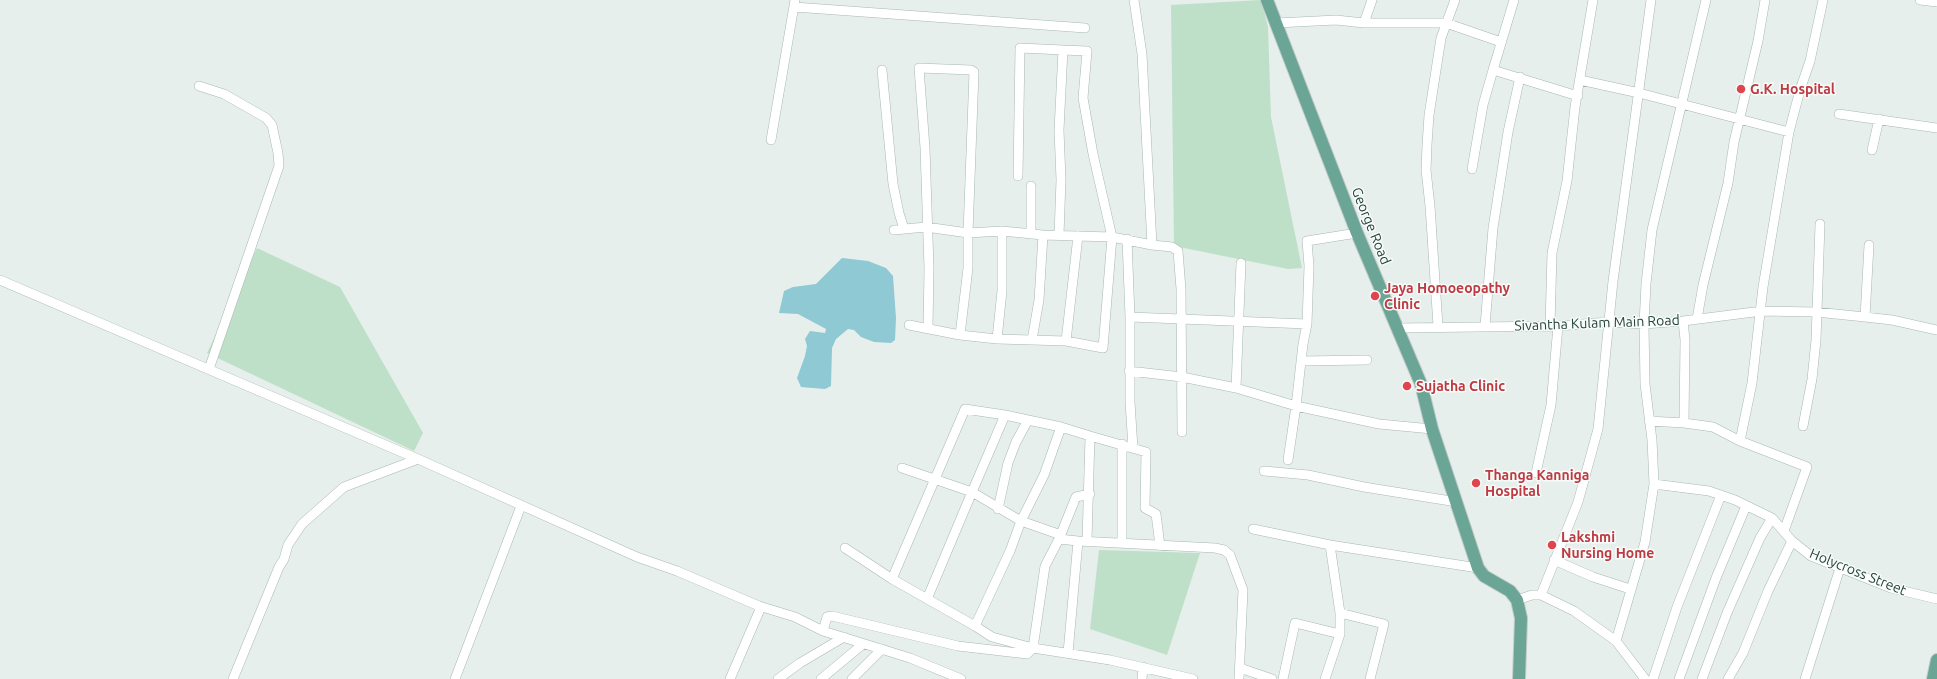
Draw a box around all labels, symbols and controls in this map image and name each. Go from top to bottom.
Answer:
place label: G.K. Hospital [1750,81,1835,97]
marker: G.K. Hospital [1735,83,1747,95]
street label: George Road [1348,185,1394,267]
place label: Jaya Homoeopathy Clinic [1384,280,1510,312]
marker: Jaya Homoeopathy Clinic [1369,290,1381,302]
street label: Sivantha Kulam Main Road [1514,312,1680,334]
place label: Sujatha Clinic [1416,378,1505,394]
marker: Sujatha Clinic [1401,380,1413,392]
place label: Thanga Kanniga Hospital [1485,467,1589,500]
marker: Thanga Kanniga Hospital [1470,477,1482,489]
place label: Lakshmi Nursing Home [1561,529,1654,562]
marker: Lakshmi Nursing Home [1546,539,1558,551]
street label: Holycross Street [1807,545,1909,599]

